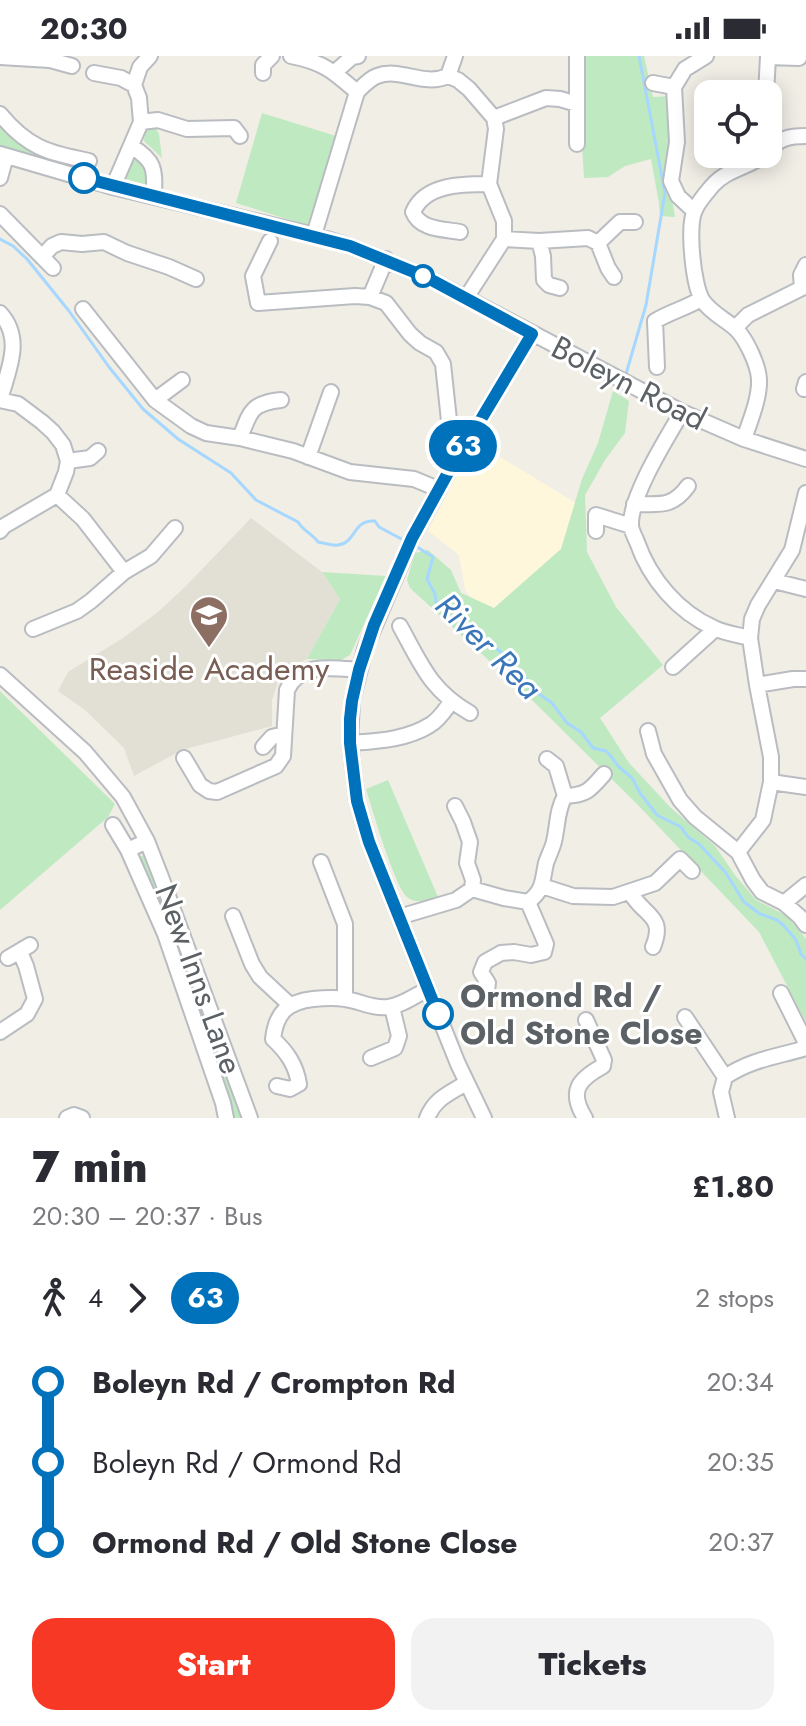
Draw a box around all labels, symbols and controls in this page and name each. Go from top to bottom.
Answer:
text: 20:30 [40,7,128,50]
map controls [694,80,782,168]
button: locate [694,80,782,168]
unlabelled marker [69,163,99,193]
unlabelled marker [412,265,434,287]
street label: Boleyn Road [544,324,714,442]
line badge: 63 [427,420,499,472]
text: 63 [445,425,481,466]
water label: River Rea [424,582,553,711]
school or university icon: Reaside Academy [188,594,230,649]
place label: Reaside Academy [89,646,330,692]
street label: New Inns Lane [143,878,255,1080]
place label: Ormond Rd / Old Stone Close [460,973,703,1056]
marker: Ormond Rd / Old Stone Close [423,999,453,1029]
text: 7 min [32,1135,148,1199]
text: £1.80 [692,1165,774,1208]
text: 20:30 – 20:37 · Bus [32,1197,263,1235]
icon: walk [32,1276,76,1320]
icon: forward [115,1276,159,1320]
text: 63 [187,1277,223,1318]
text: 4 [88,1279,103,1317]
text: 2 stops [695,1279,774,1317]
text: Boleyn Rd / Crompton Rd [92,1361,456,1404]
text: 20:34 [706,1363,774,1401]
text: Boleyn Rd / Ormond Rd [92,1441,402,1484]
text: 20:35 [707,1443,774,1481]
text: Ormond Rd / Old Stone Close [92,1521,518,1564]
text: 20:37 [708,1523,774,1561]
button: Start [32,1618,395,1710]
button: Tickets [411,1618,774,1710]

